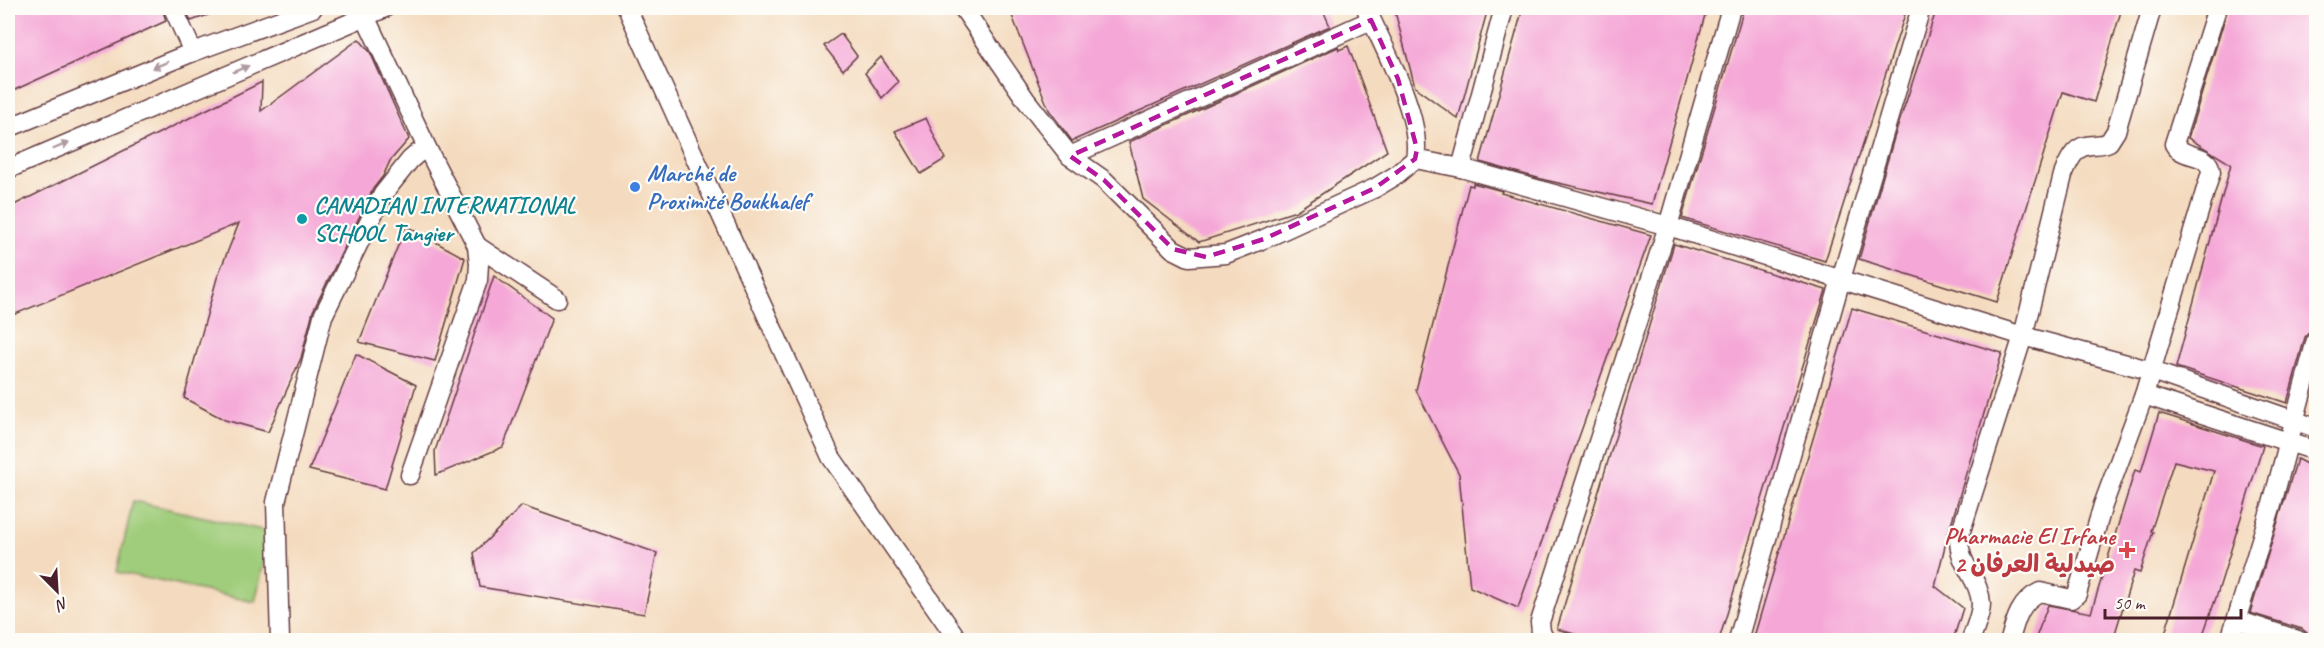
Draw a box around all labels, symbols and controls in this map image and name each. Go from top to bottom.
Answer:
one-way arrow [151,61,169,70]
one-way arrow [232,64,250,74]
one-way arrow [53,141,71,151]
place label: Marché de Proximité Boukhalef [647,158,814,216]
marker: Marché de Proximité Boukhalef [628,180,642,194]
place label: CANADIAN INTERNATIONAL SCHOOL Tangier [314,190,576,248]
marker: CANADIAN INTERNATIONAL SCHOOL Tangier [295,212,309,226]
place label: Pharmacie El Irfane صيدلية العرفان 2 [1944,521,2117,579]
marker: Pharmacie El Irfane صيدلية العرفان 2 [2120,543,2134,557]
north arrow [27,561,87,621]
scale bar [2105,582,2242,620]
text: 50 m [2114,592,2147,614]
text: N [51,593,71,616]

